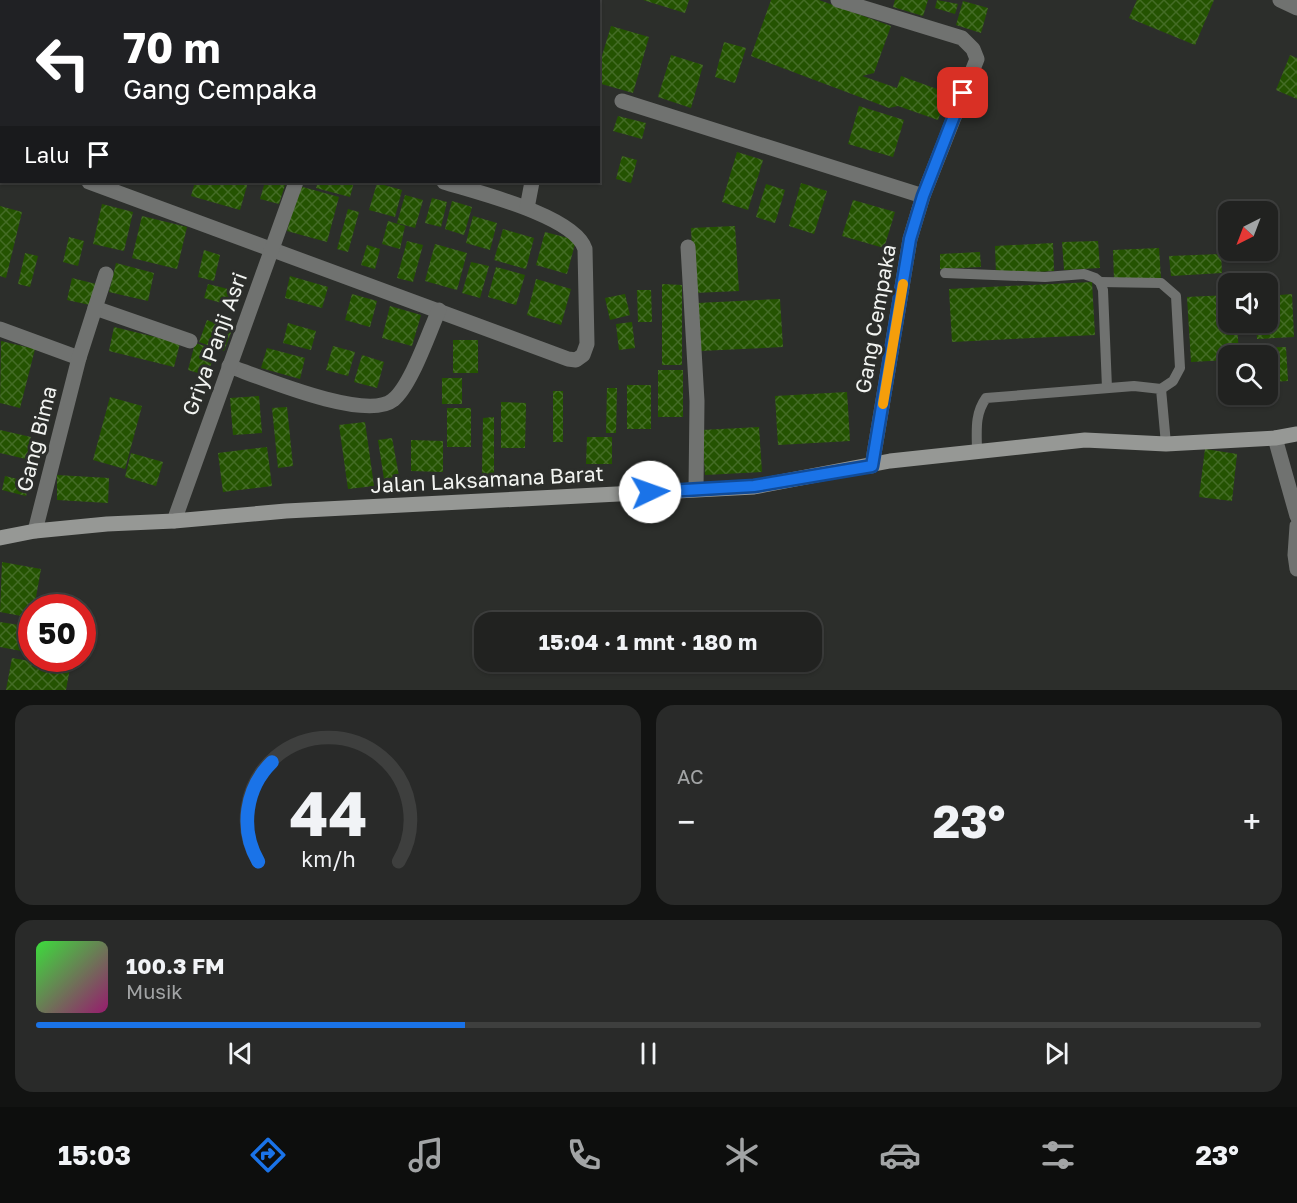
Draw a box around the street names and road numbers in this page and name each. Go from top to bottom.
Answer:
street label: Gang Cempaka [849,242,901,395]
street label: Griya Panji Asri [176,268,252,419]
street label: Gang Bima [10,383,62,494]
street label: Jalan Laksamana Barat [370,460,604,498]

